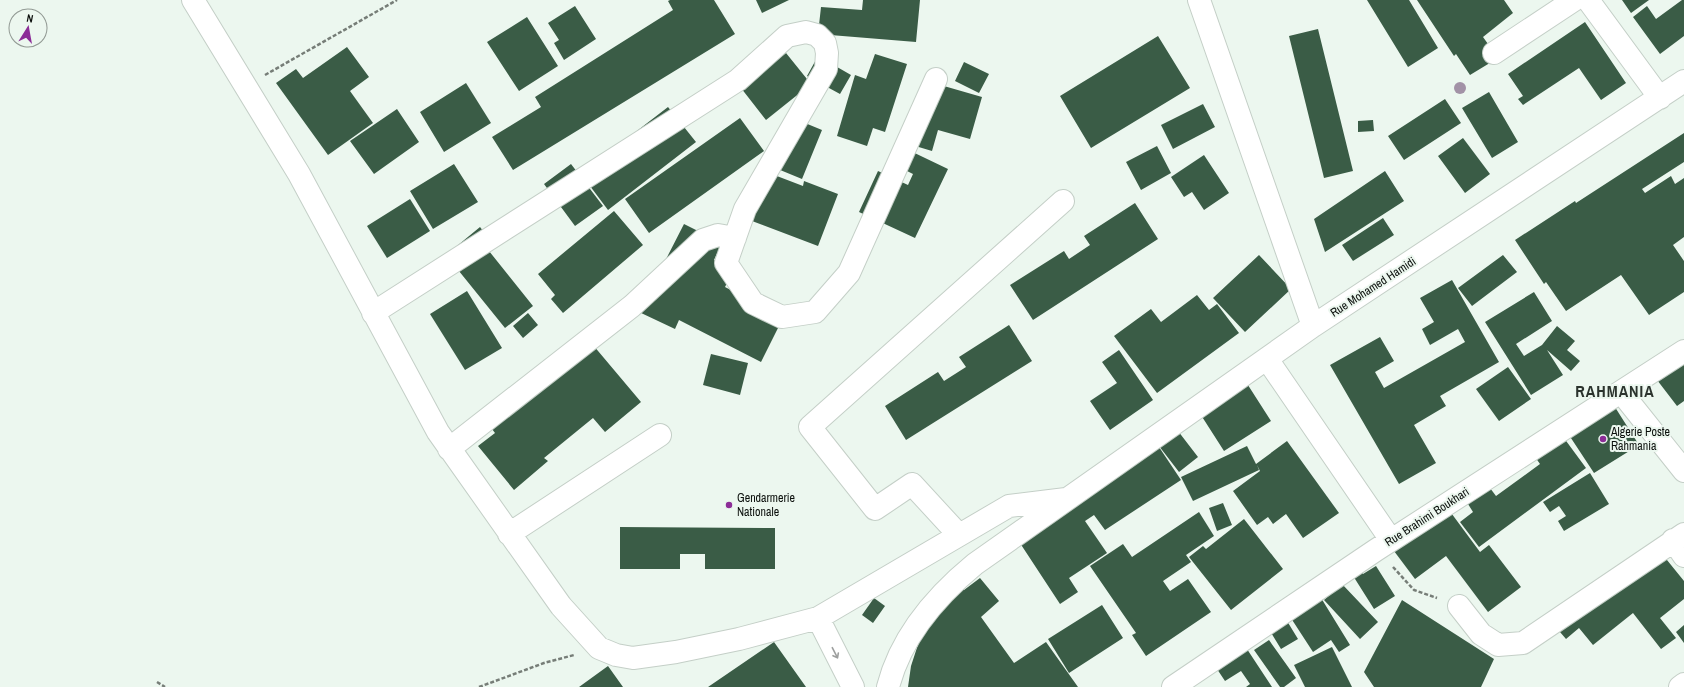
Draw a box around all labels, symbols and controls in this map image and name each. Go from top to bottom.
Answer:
north arrow [8,8,48,48]
text: N [25,11,34,26]
street label: Rue Mohamed Hamidi [1327,253,1419,321]
district label: RAHMANIA [1575,380,1655,402]
place label: Algerie Poste Rahmania [1610,424,1670,454]
marker: Algerie Poste Rahmania [1598,434,1608,444]
street label: Rue Brahimi Boukhari [1382,484,1472,550]
place label: Gendarmerie Nationale [737,490,795,520]
marker: Gendarmerie Nationale [724,500,734,510]
one-way arrow [832,646,840,658]

